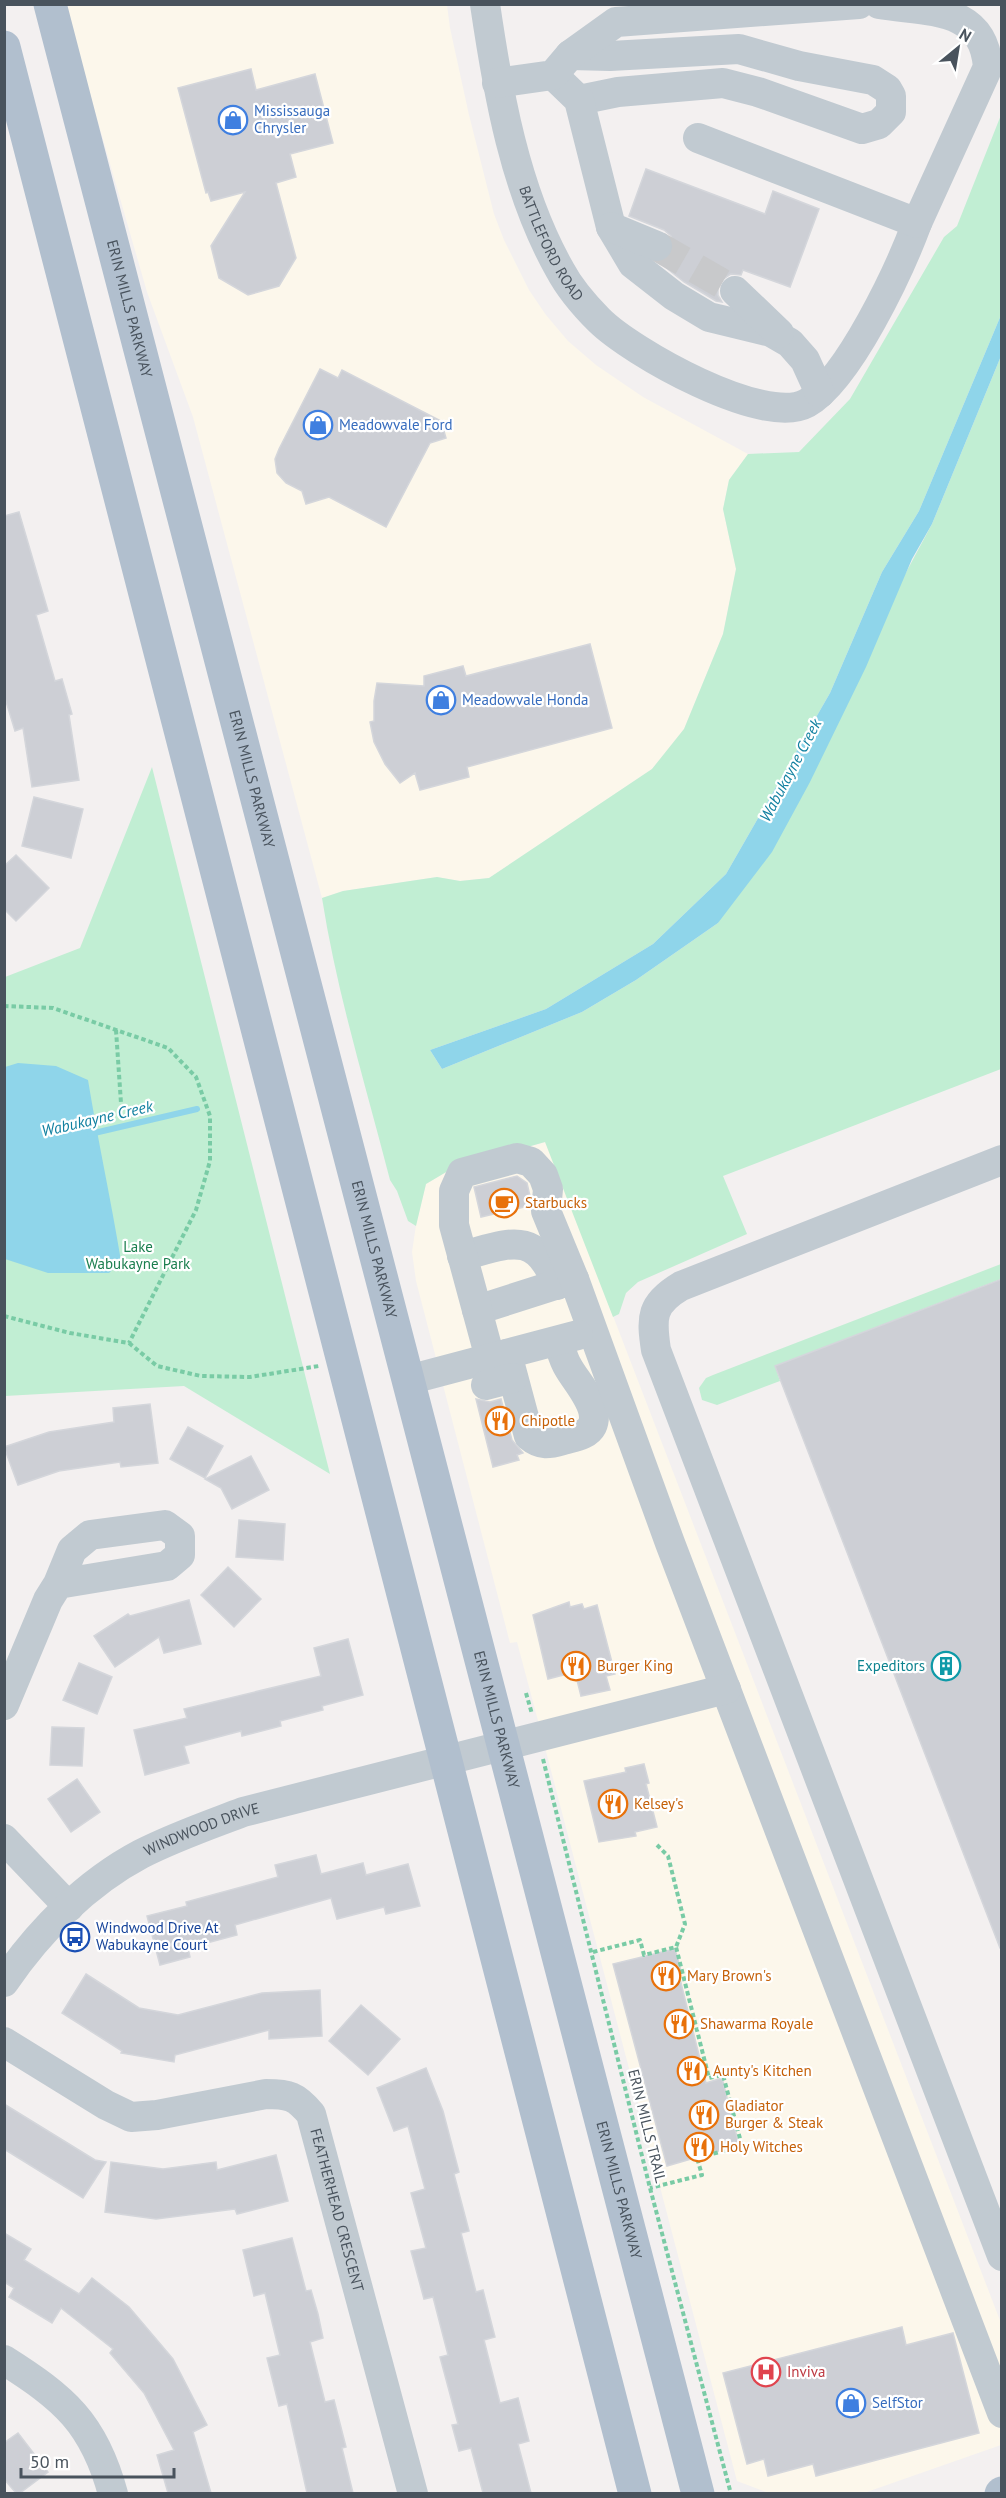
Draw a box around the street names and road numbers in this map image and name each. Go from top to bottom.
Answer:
street label: BATTLEFORD ROAD [515,183,588,305]
street label: ERIN MILLS PARKWAY [103,238,157,380]
street label: ERIN MILLS PARKWAY [225,708,279,851]
street label: ERIN MILLS PARKWAY [348,1178,402,1321]
street label: ERIN MILLS PARKWAY [470,1649,524,1791]
street label: WINDWOOD DRIVE [141,1798,261,1860]
street label: ERIN MILLS TRAIL [624,2067,671,2185]
street label: ERIN MILLS PARKWAY [592,2119,647,2262]
street label: FEATHERHEAD CRESCENT [306,2126,368,2294]

